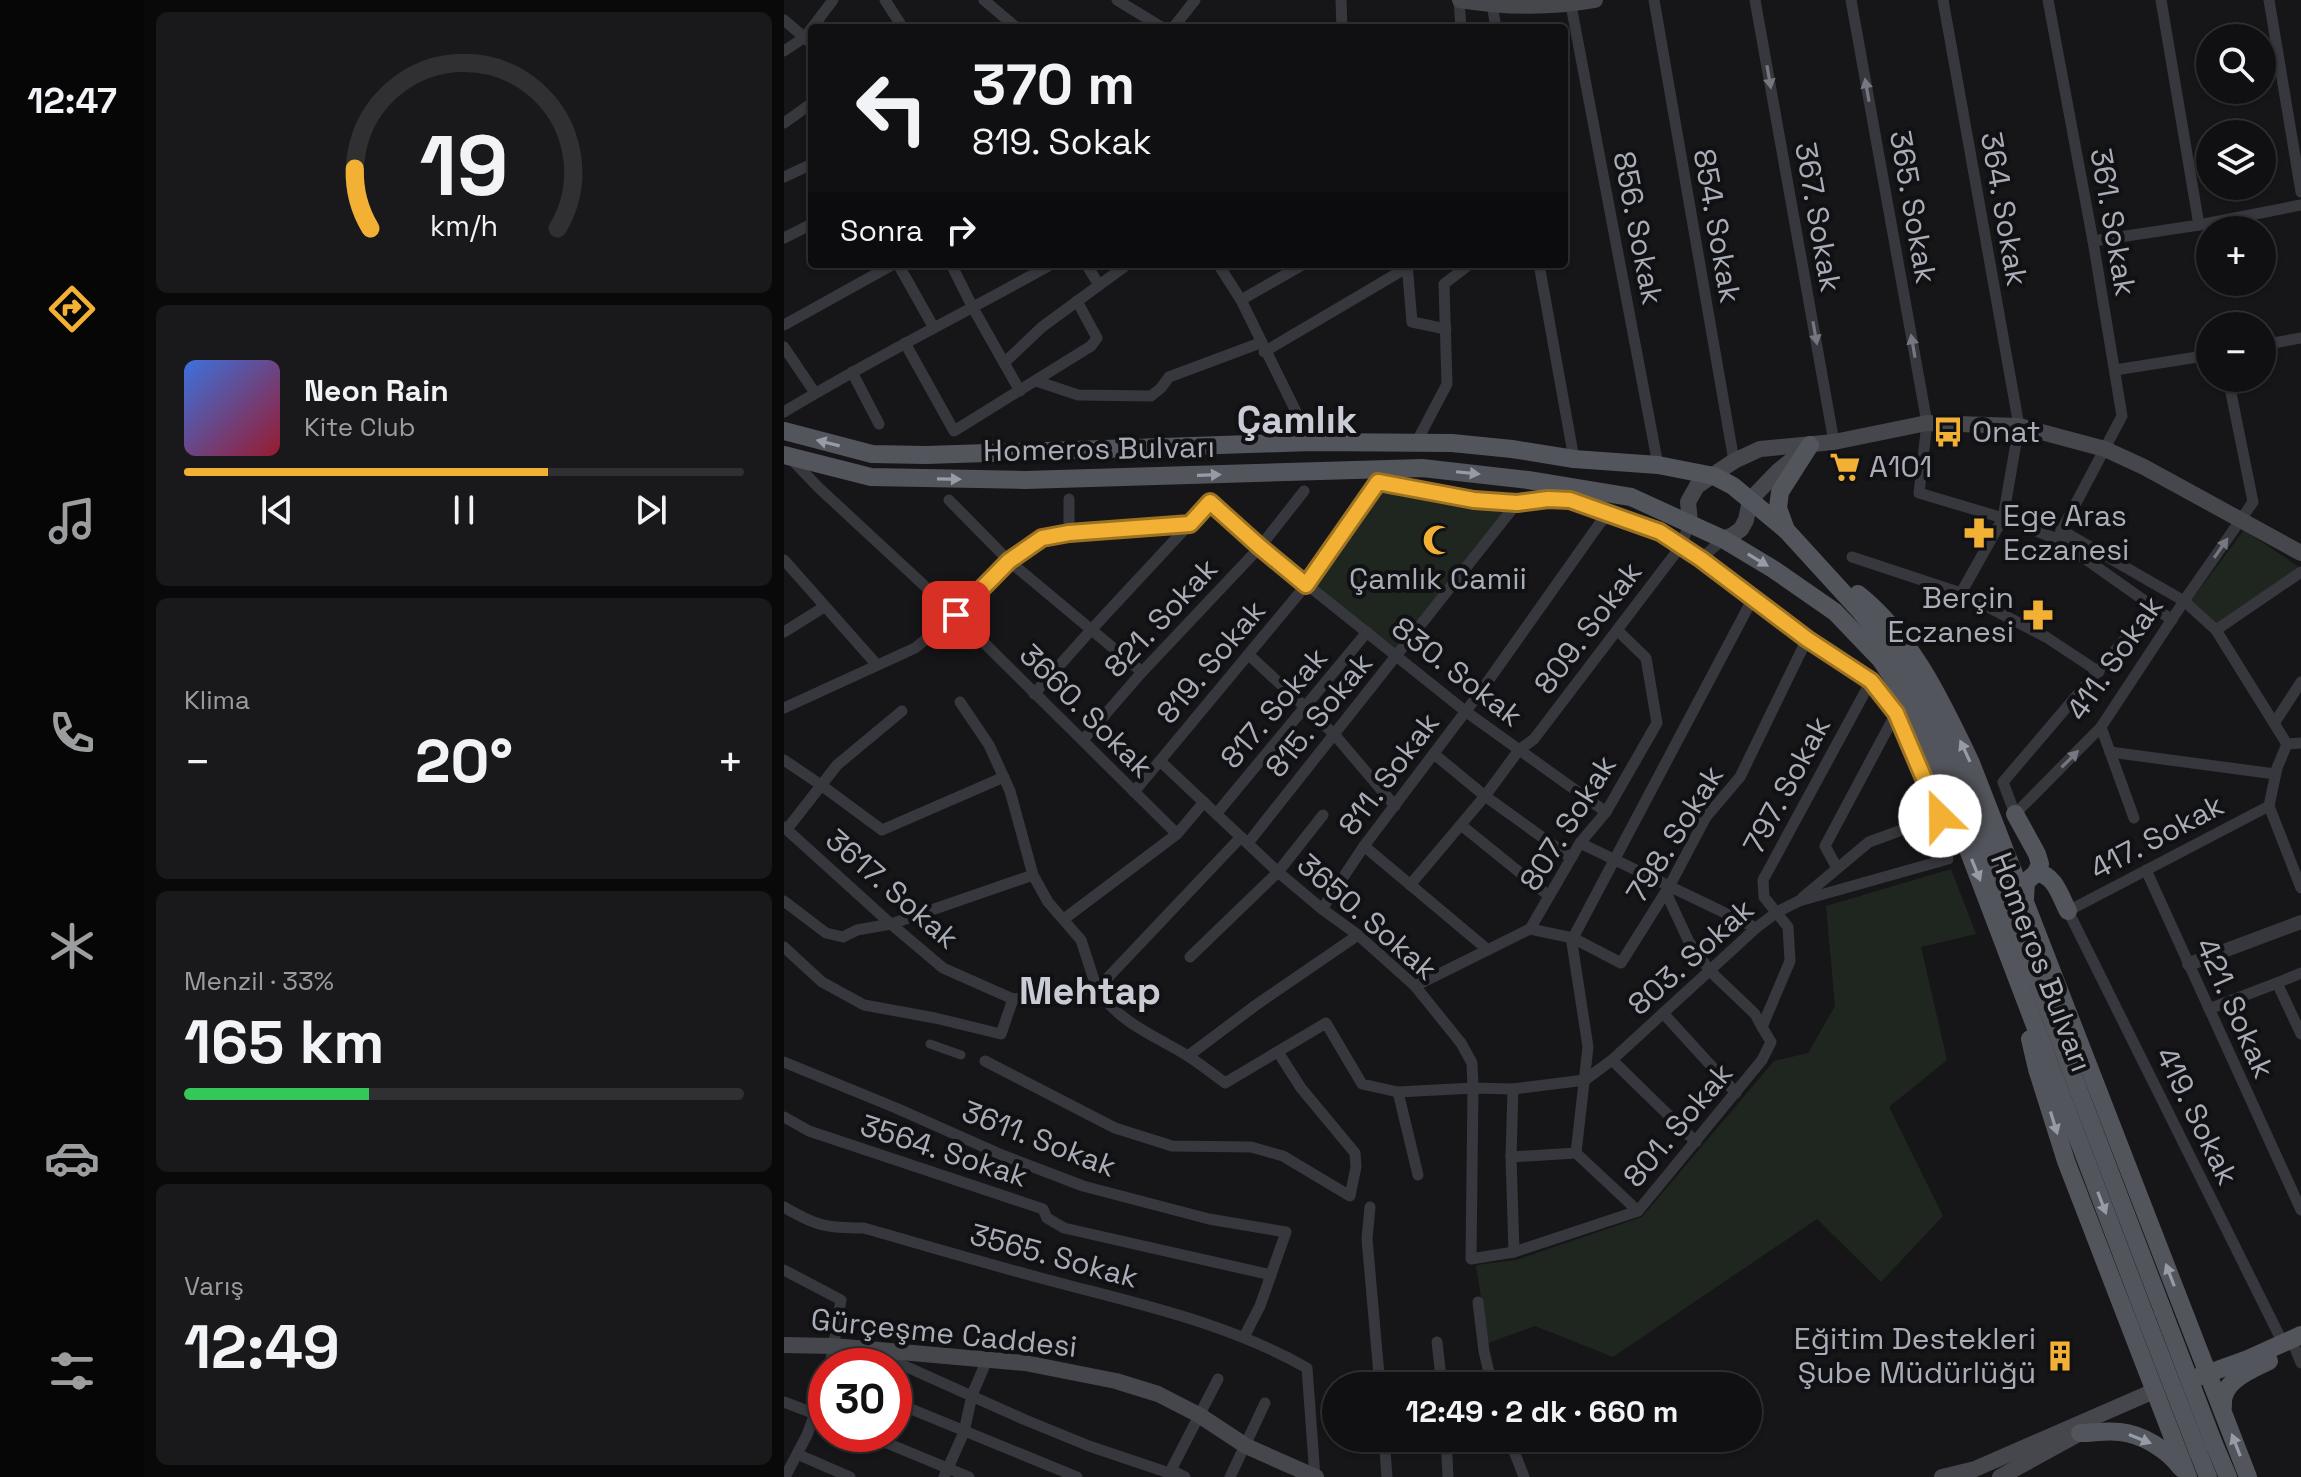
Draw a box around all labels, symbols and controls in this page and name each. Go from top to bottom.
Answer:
map controls [2196,24,2276,392]
button: search [2196,24,2276,104]
text: 370 m [972,49,1135,120]
icon: left [840,56,944,160]
one-way arrow [1763,65,1775,90]
text: 12:47 [27,78,117,124]
one-way arrow [1861,78,1873,103]
text: 19 [419,112,509,218]
text: 819. Sokak [972,119,1152,165]
button: layers [2196,120,2276,200]
street label: 365. Sokak [1881,127,1946,287]
street label: 364. Sokak [1972,129,2037,289]
street label: 367. Sokak [1786,139,1851,295]
street label: 361. Sokak [2081,145,2146,299]
street label: 854. Sokak [1685,146,1750,306]
street label: 856. Sokak [1605,148,1672,308]
text: km/h [430,208,498,244]
icon: right [939,208,983,252]
text: Sonra [840,211,923,250]
button: + [2196,216,2276,296]
icon: directions [44,281,100,337]
button: − [2196,312,2276,392]
one-way arrow [1809,320,1821,345]
one-way arrow [1906,334,1919,359]
text: Neon Rain [304,371,449,410]
district label: Çamlık [1237,396,1357,444]
text: Kite Club [304,410,416,444]
place label: Onat [1972,412,2041,451]
bus stop icon: Onat [1931,415,1965,449]
street label: Homeros Bulvarı [983,427,1215,470]
one-way arrow [815,437,840,449]
place label: A101 [1869,447,1932,486]
supermarket icon: A101 [1828,450,1862,484]
one-way arrow [1456,466,1481,479]
one-way arrow [1197,469,1222,482]
one-way arrow [937,472,962,485]
icon: previous [255,488,299,532]
icon: pause [442,488,486,532]
icon: next [629,488,673,532]
icon: music [44,493,100,549]
place label: Ege Aras Eczanesi [2003,496,2129,569]
pharmacy icon: Ege Aras Eczanesi [1962,516,1996,550]
mosque icon: Çamlık Camii [1421,523,1455,557]
one-way arrow [2213,537,2228,558]
street label: 821. Sokak [1095,550,1226,686]
street label: 809. Sokak [1525,553,1650,702]
one-way arrow [1747,553,1769,567]
place label: Çamlık Camii [1349,559,1527,598]
place label: Berçin Eczanesi [1888,578,2014,651]
pin [922,581,990,649]
street label: 411. Sokak [2057,588,2172,728]
street label: 819. Sokak [1148,592,1274,732]
icon: arrive [934,593,978,637]
pharmacy icon: Berçin Eczanesi [2021,598,2055,632]
street label: 830. Sokak [1384,608,1531,735]
street label: 3660. Sokak [1011,635,1162,786]
street label: 817. Sokak [1212,639,1336,776]
street label: 815. Sokak [1256,644,1381,785]
text: Klima [184,683,250,717]
street label: 811. Sokak [1330,704,1448,843]
icon: phone [44,705,100,761]
street label: 797. Sokak [1734,709,1839,860]
text: 20° [415,723,513,800]
text: − [184,734,211,790]
text: + [717,734,744,790]
one-way arrow [1958,740,1972,763]
street label: 807. Sokak [1511,748,1625,898]
one-way arrow [2060,750,2079,768]
street label: 798. Sokak [1617,758,1732,910]
position arrow [1898,774,1982,858]
street label: 417. Sokak [2083,785,2230,888]
street label: 3617. Sokak [818,820,967,957]
street label: 3650. Sokak [1289,845,1446,988]
street label: Homeros Bulvarı [1982,847,2101,1077]
one-way arrow [1970,858,1983,882]
street label: 803. Sokak [1619,890,1762,1023]
icon: climate [44,918,100,974]
street label: 421. Sokak [2187,931,2284,1084]
text: Menzil · 33% [184,964,334,998]
district label: Mehtap [1019,967,1161,1015]
text: 165 km [184,1004,385,1081]
street label: 419. Sokak [2147,1040,2248,1191]
street label: 801. Sokak [1614,1054,1741,1195]
street label: 3611. Sokak [957,1091,1122,1186]
street label: 3564. Sokak [856,1105,1033,1196]
one-way arrow [2048,1111,2060,1135]
icon: car [44,1130,100,1186]
one-way arrow [2096,1191,2109,1215]
street label: 3565. Sokak [966,1214,1143,1297]
one-way arrow [2163,1263,2176,1287]
text: Varış [184,1269,244,1303]
street label: Gürçeşme Caddesi [809,1299,1079,1366]
text: 12:49 [184,1309,340,1386]
place label: Eğitim Destekleri Şube Müdürlüğü [1794,1319,2036,1392]
building icon: Eğitim Destekleri Şube Müdürlüğü [2043,1339,2077,1373]
icon: filters [44,1343,100,1399]
speed limit sign: 30 [808,1348,912,1452]
text: 12:49 · 2 dk · 660 m [1406,1392,1678,1431]
one-way arrow [2229,1432,2242,1456]
one-way arrow [2129,1433,2153,1446]

